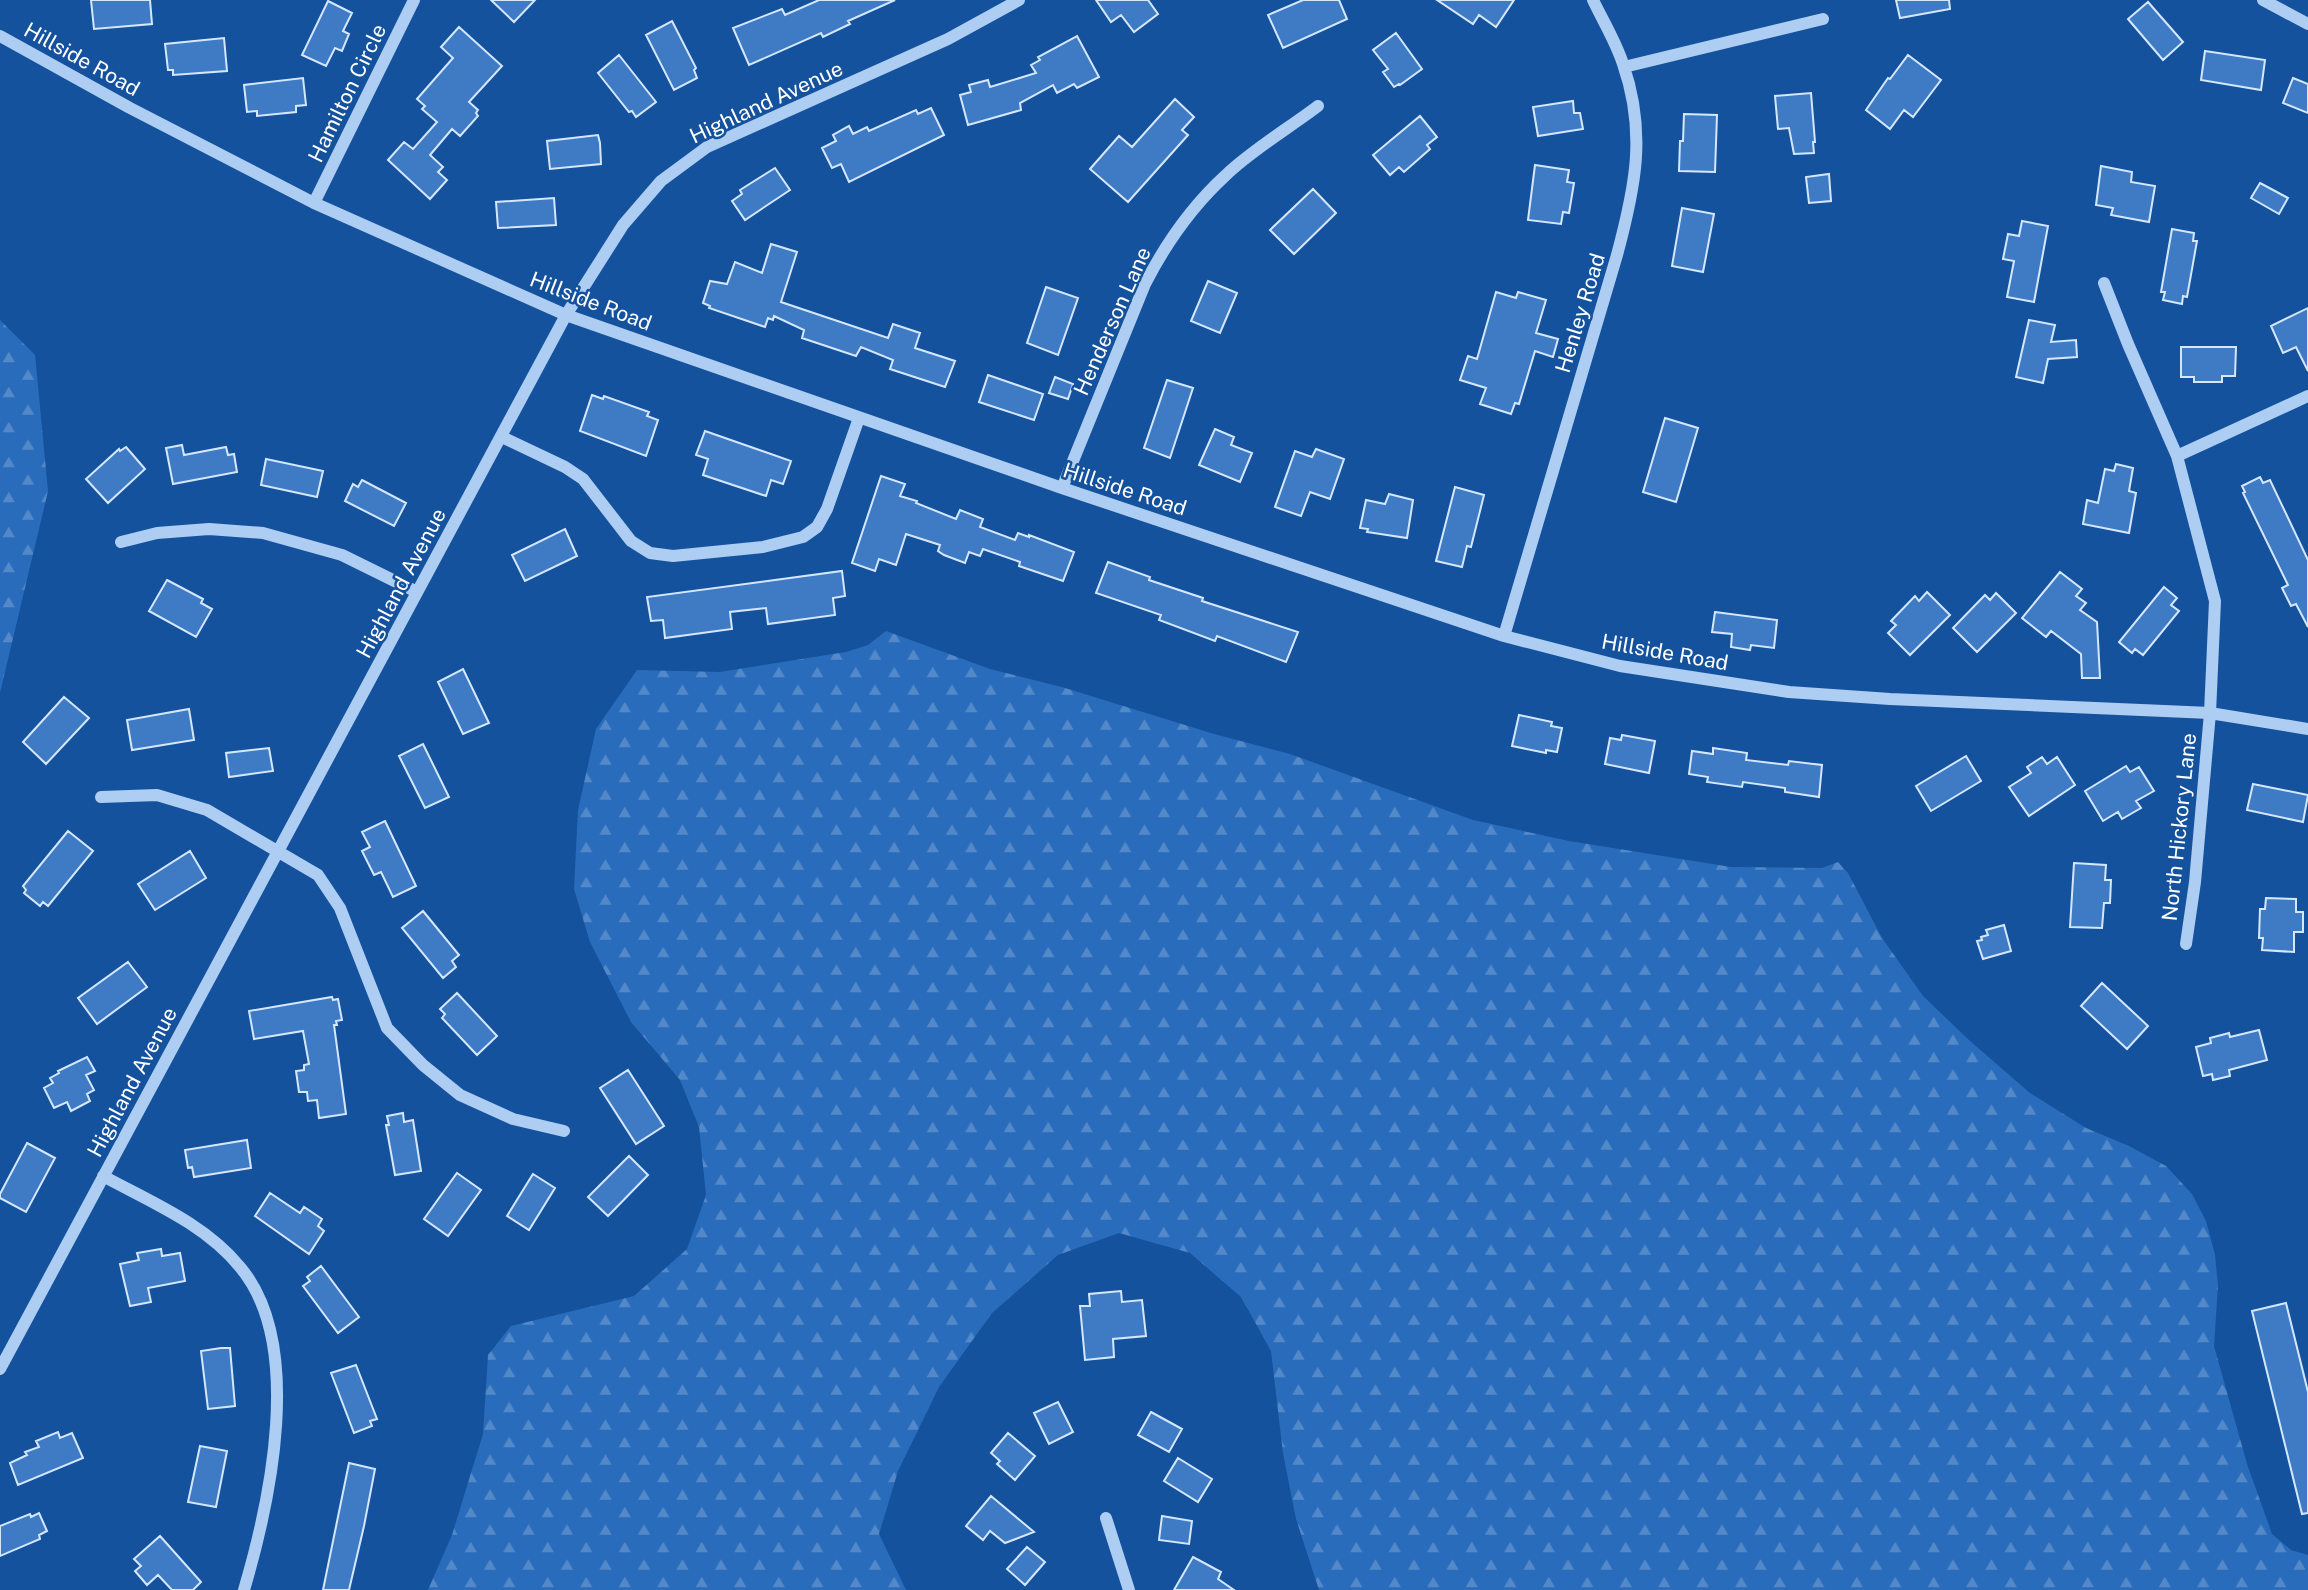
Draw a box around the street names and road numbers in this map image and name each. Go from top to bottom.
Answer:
street label: Hillside Road [20,17,144,101]
street label: Hamilton Circle [303,20,391,166]
street label: Highland Avenue [685,56,847,148]
street label: Henderson Lane [1068,243,1156,399]
street label: Henley Road [1550,250,1610,376]
street label: Hillside Road [527,266,655,336]
street label: Hillside Road [1060,457,1190,521]
street label: Highland Avenue [351,504,451,662]
street label: Hillside Road [1600,629,1730,675]
street label: North Hickory Lane [2157,732,2201,922]
street label: Highland Avenue [82,1003,182,1161]

